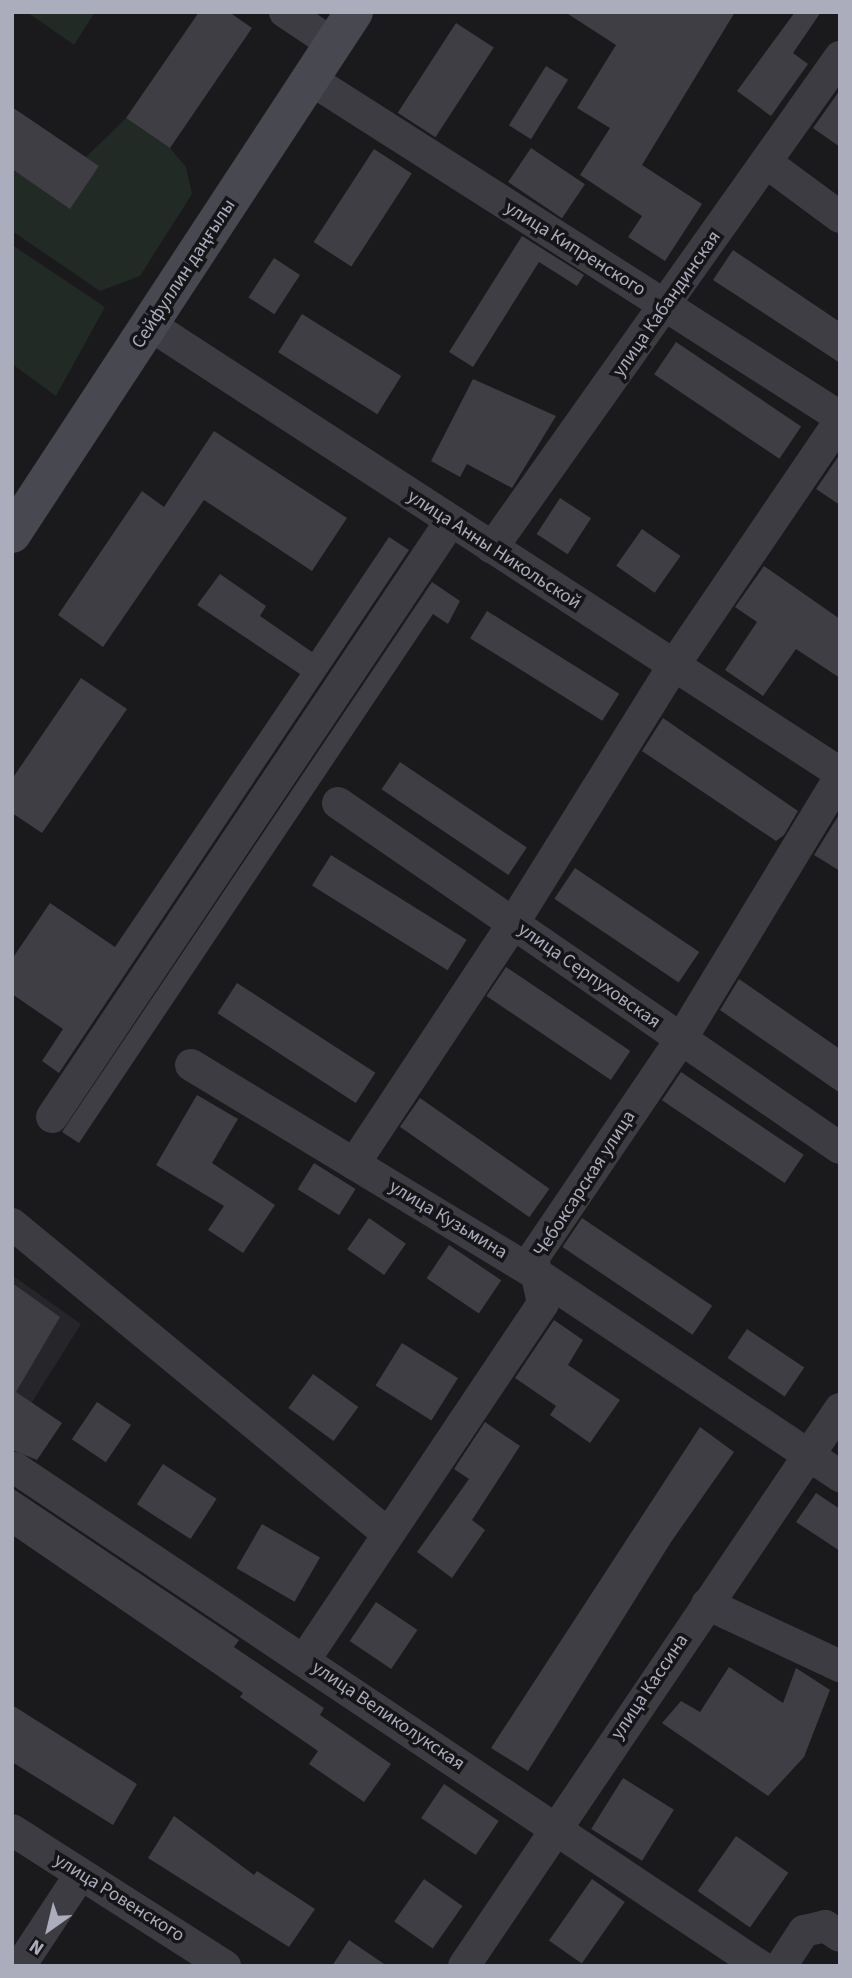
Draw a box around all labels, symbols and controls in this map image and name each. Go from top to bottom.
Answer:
street label: Сейфуллин даңғылы [127,195,241,353]
street label: улица Кипренского [500,196,650,302]
street label: улица Кабандинская [608,226,726,382]
street label: улица Анны Никольской [403,485,585,615]
street label: улица Серпуховская [513,918,665,1034]
street label: Чебоксарская улица [529,1107,641,1261]
street label: улица Кузьмина [385,1176,511,1264]
street label: улица Кассина [606,1630,694,1744]
street label: улица Великолукская [307,1656,469,1776]
street label: улица Ровенского [50,1849,188,1947]
north arrow [14,1894,84,1964]
text: N [24,1932,50,1962]

